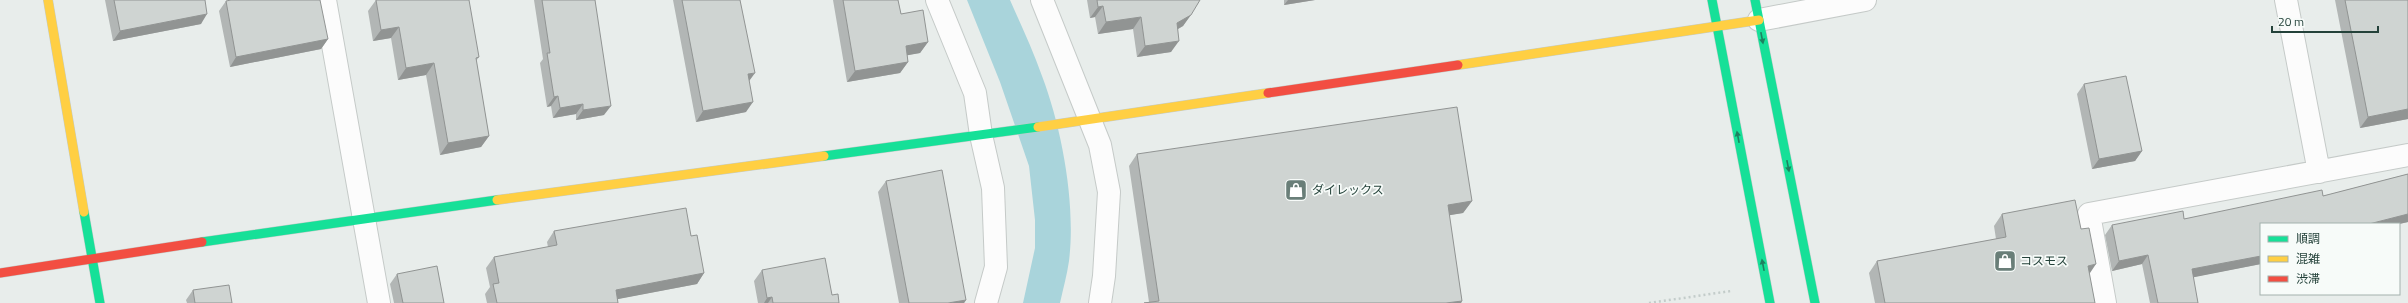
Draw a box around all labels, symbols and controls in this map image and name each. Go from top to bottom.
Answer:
scale bar [2272,8,2378,34]
text: 20 m [2278,12,2304,31]
one-way arrow [1760,32,1766,44]
one-way arrow [1735,131,1741,143]
one-way arrow [1785,160,1791,172]
shop icon: ダイレックス [1283,177,1309,203]
place label: ダイレックス [1312,180,1384,199]
legend [2260,223,2400,295]
text: 順調 [2296,229,2320,248]
shop icon: コスモス [1992,248,2018,274]
text: 混雑 [2296,249,2320,268]
place label: コスモス [2020,251,2068,270]
one-way arrow [1759,259,1765,271]
text: 渋滞 [2296,269,2320,288]

